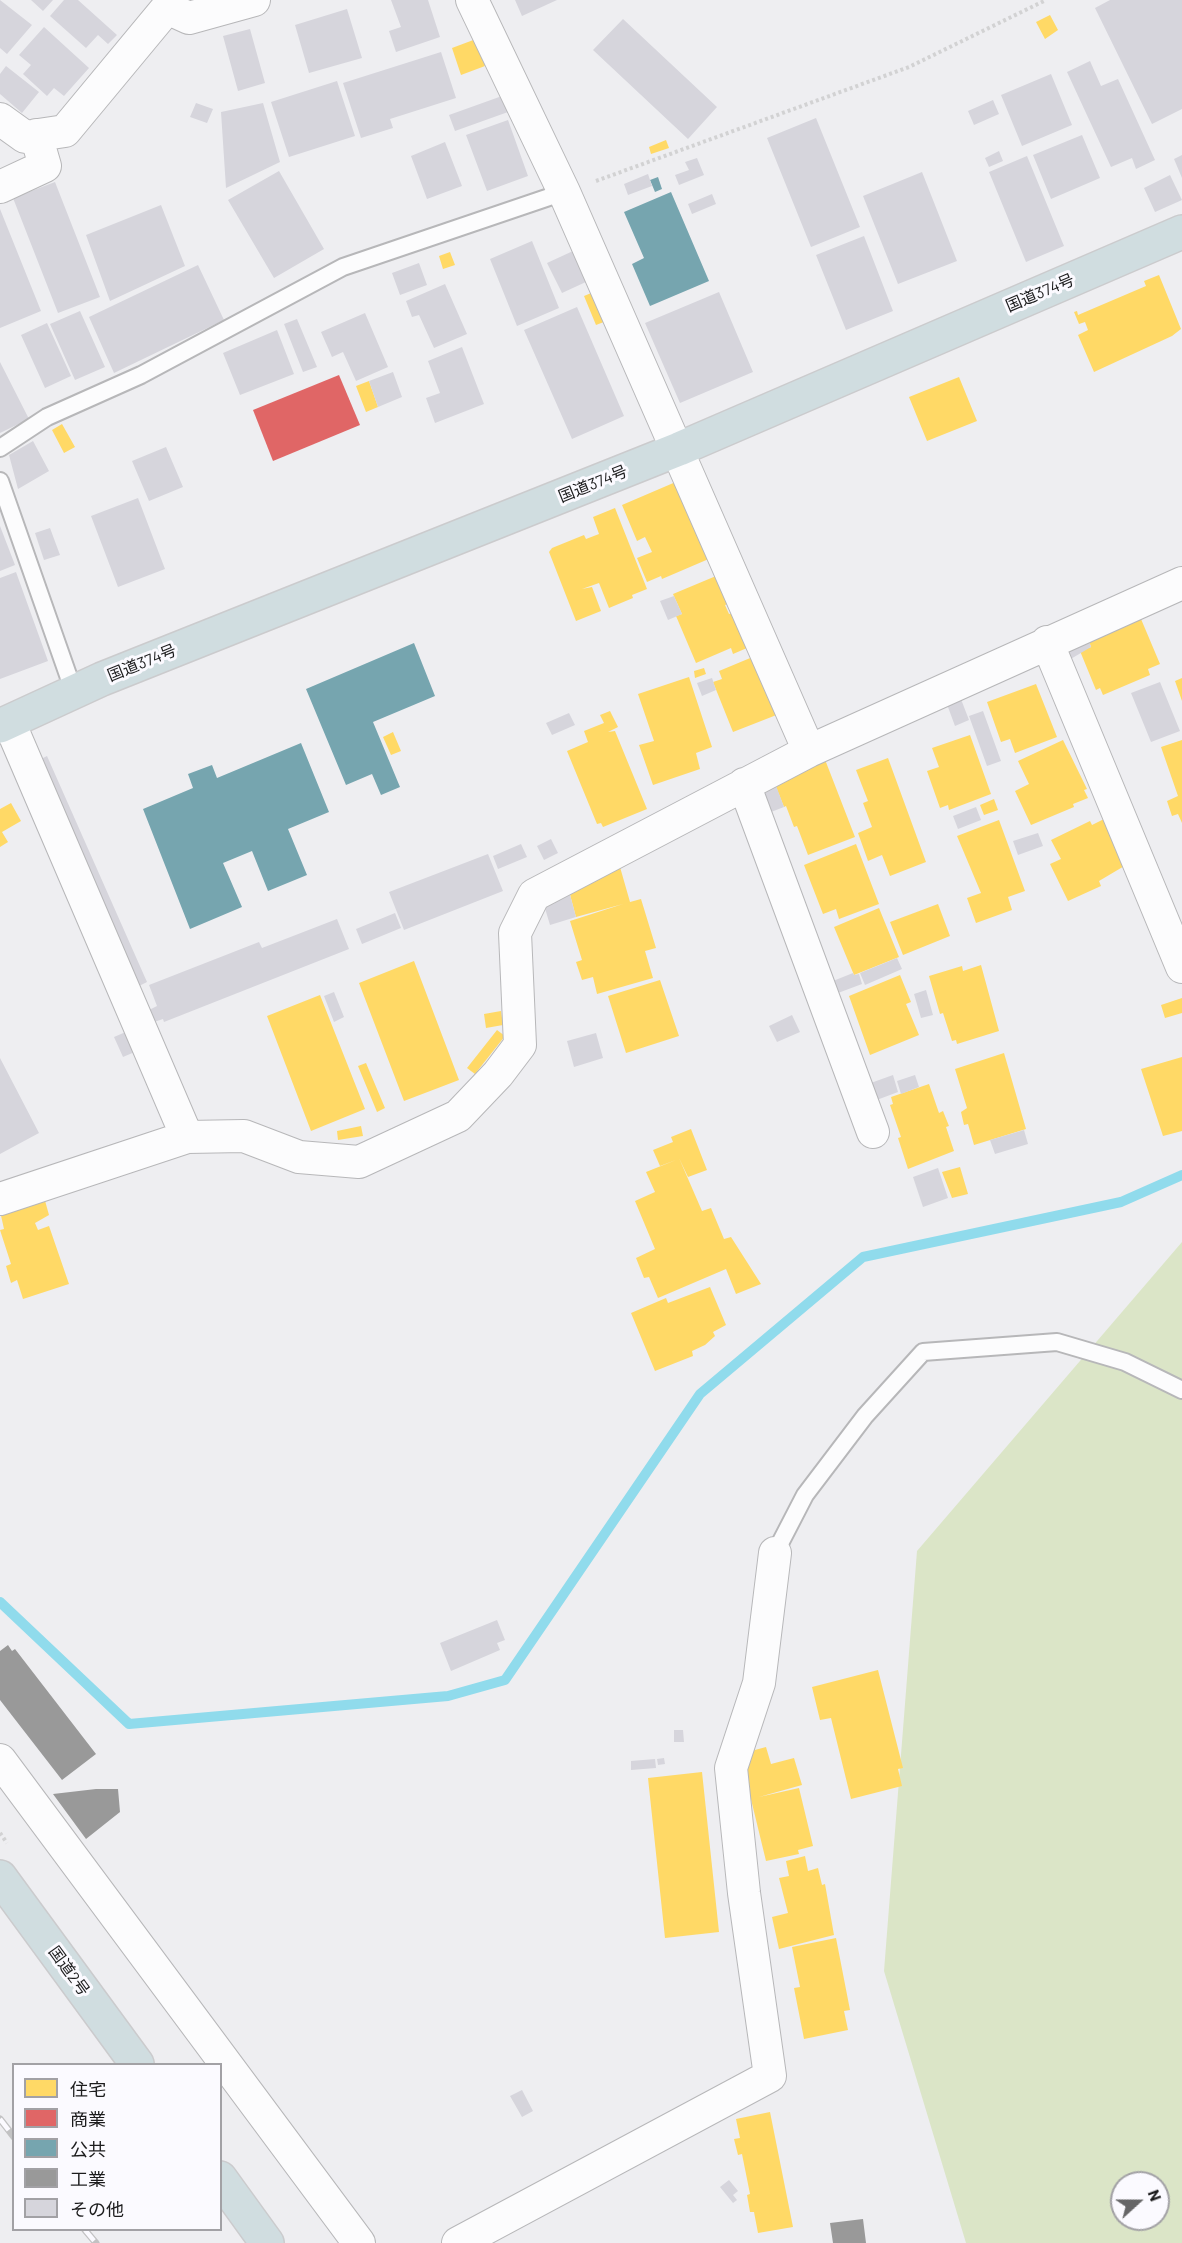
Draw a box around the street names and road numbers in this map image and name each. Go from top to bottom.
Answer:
street label: 国道374号 [1003,270,1077,316]
street label: 国道374号 [556,461,630,507]
street label: 国道374号 [105,640,179,686]
street label: 国道2号 [45,1942,93,2000]

